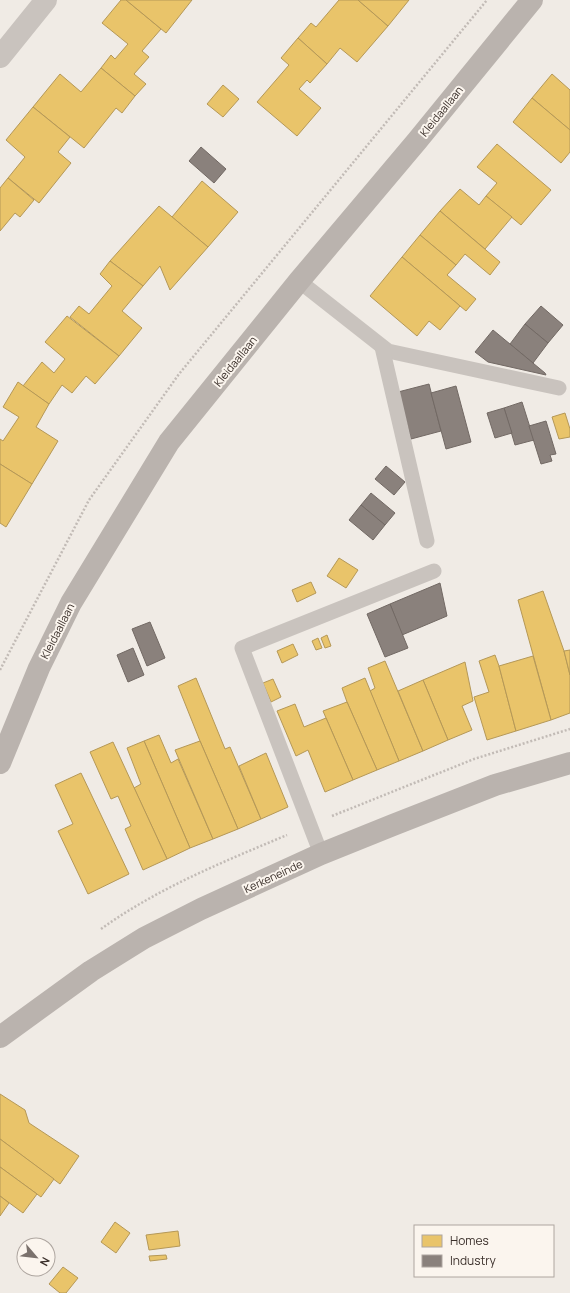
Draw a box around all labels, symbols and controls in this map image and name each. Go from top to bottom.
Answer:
street label: Kleidaallaan [416,83,466,139]
street label: Kleidaallaan [210,333,260,389]
street label: Kleidaallaan [37,601,77,661]
street label: Kerkeneinde [241,856,305,896]
legend [414,1225,554,1277]
text: Homes [450,1232,489,1249]
north arrow [16,1237,56,1277]
text: Industry [450,1252,496,1269]
text: N [37,1255,54,1269]

